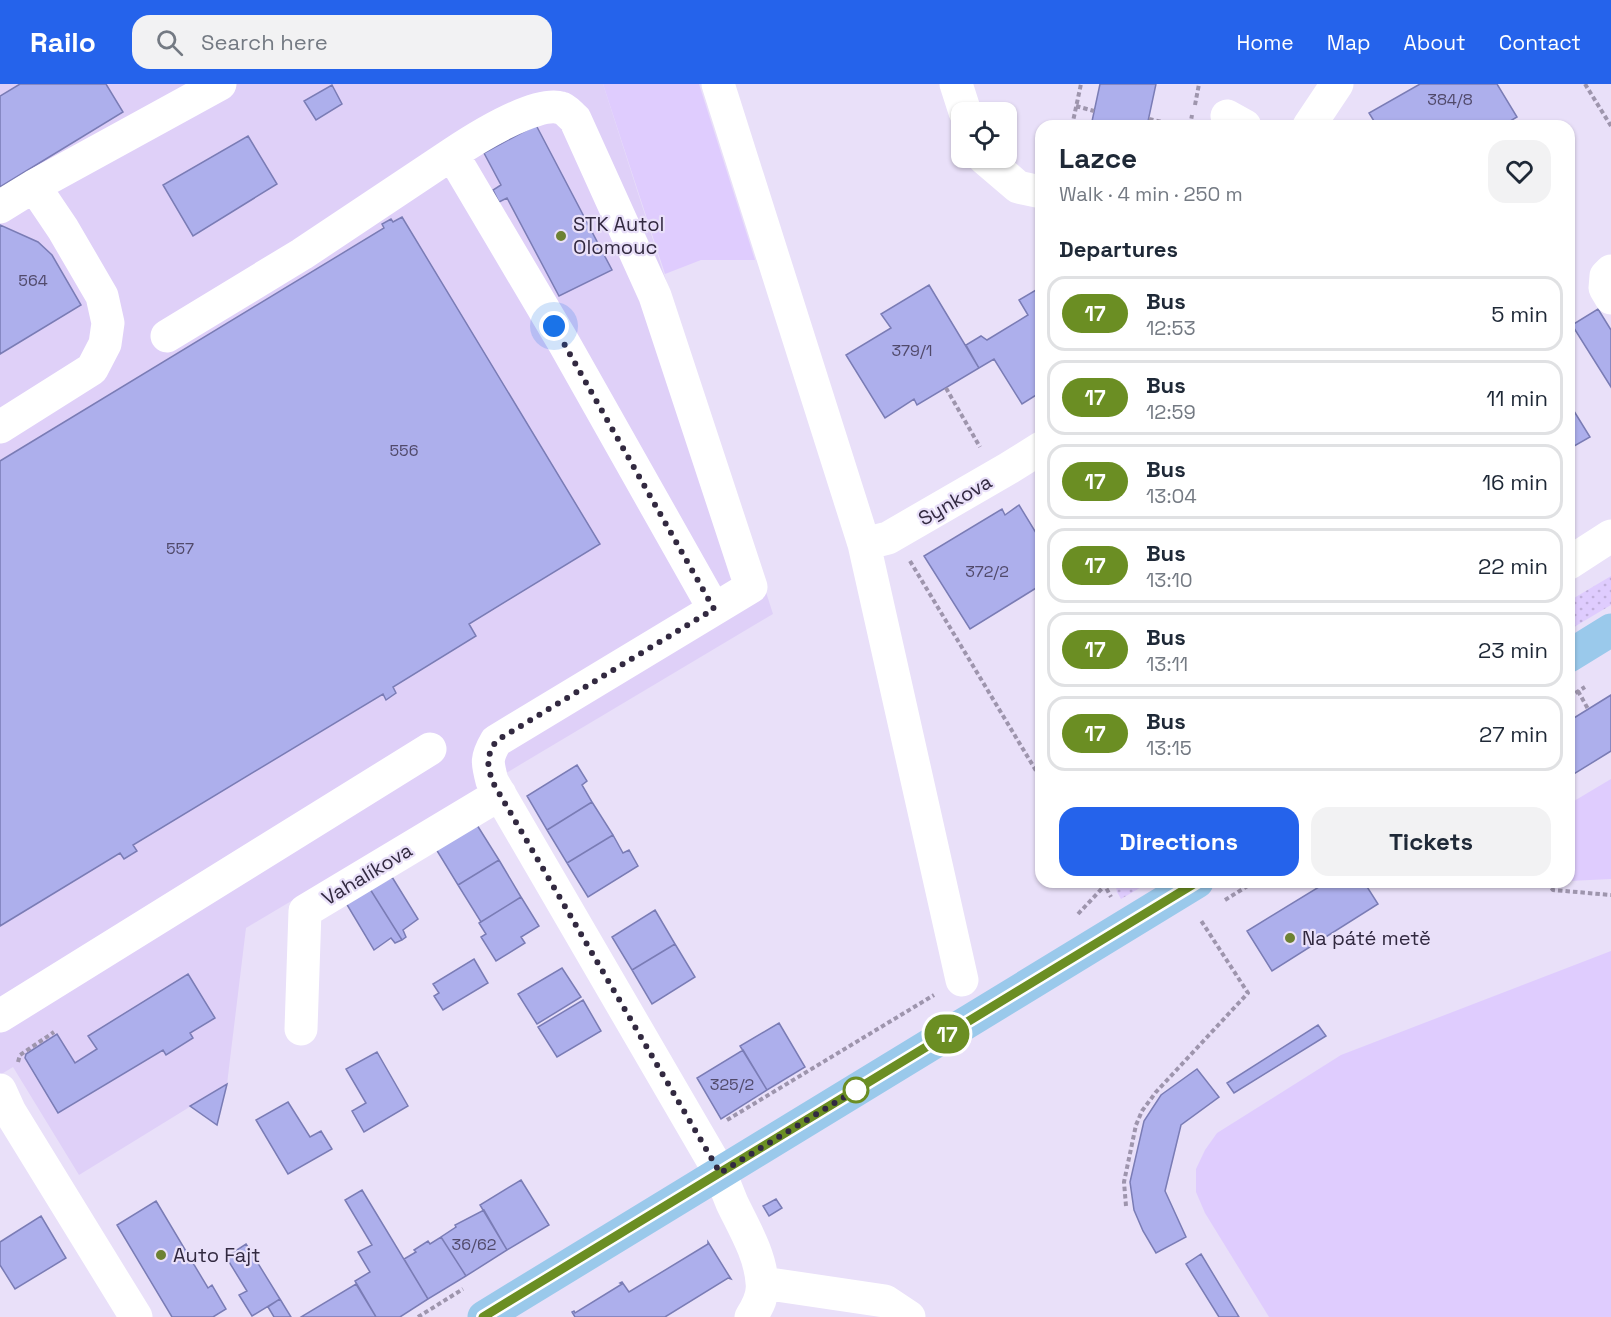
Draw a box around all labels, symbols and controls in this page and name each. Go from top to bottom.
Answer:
search box [132,15,552,69]
text: Railo [30,24,96,60]
icon: search [153,26,186,59]
text: Search here [201,28,328,56]
text: Home [1236,29,1294,56]
text: Map [1327,29,1371,56]
text: About [1404,29,1466,56]
text: Contact [1499,29,1581,56]
house number: 384/8 [1427,89,1473,110]
map controls [951,102,1017,168]
button: locate [951,102,1017,168]
text: Lazce [1059,140,1137,176]
button: heart [1488,140,1551,203]
text: Walk · 4 min · 250 m [1059,181,1243,207]
place label: STK Autol Olomouc [573,211,664,260]
marker: STK Autol Olomouc [554,229,568,243]
text: Departures [1059,235,1178,263]
house number: 564 [18,270,48,291]
text: Bus [1146,287,1186,315]
text: 17 [1084,300,1106,327]
text: 5 min [1491,300,1548,328]
your location [539,311,569,341]
text: 12:53 [1146,315,1196,341]
house number: 379/1 [891,340,933,361]
text: Bus [1146,371,1186,399]
text: 17 [1084,384,1106,411]
text: 11 min [1486,384,1548,412]
text: 12:59 [1146,399,1196,425]
house number: 556 [390,440,418,461]
text: Bus [1146,455,1186,483]
text: 17 [1084,468,1106,495]
text: 16 min [1482,468,1548,496]
street label: Synkova [913,469,997,531]
text: 13:04 [1146,483,1197,509]
house number: 557 [166,538,194,559]
text: Bus [1146,539,1186,567]
text: 17 [1084,552,1106,579]
text: 22 min [1478,552,1548,580]
house number: 372/2 [965,561,1009,582]
text: 13:10 [1146,567,1193,593]
text: Bus [1146,623,1186,651]
text: 17 [1084,636,1106,663]
text: 23 min [1478,636,1548,664]
text: 13:11 [1146,651,1188,677]
text: Bus [1146,707,1186,735]
text: 17 [1084,720,1106,747]
text: 27 min [1479,720,1548,748]
text: 13:15 [1146,735,1192,761]
button: Directions [1059,807,1299,876]
button: Tickets [1311,807,1551,876]
street label: Vahalíkova [317,837,417,911]
place label: Na páté metě [1302,925,1431,951]
marker: Na páté metě [1283,931,1297,945]
line badge: 17 [920,1014,974,1054]
text: 17 [936,1021,958,1048]
house number: 325/2 [710,1074,754,1095]
unlabelled marker [843,1077,869,1103]
house number: 36/62 [452,1234,496,1255]
place label: Auto Fajt [173,1242,260,1268]
marker: Auto Fajt [154,1248,168,1262]

